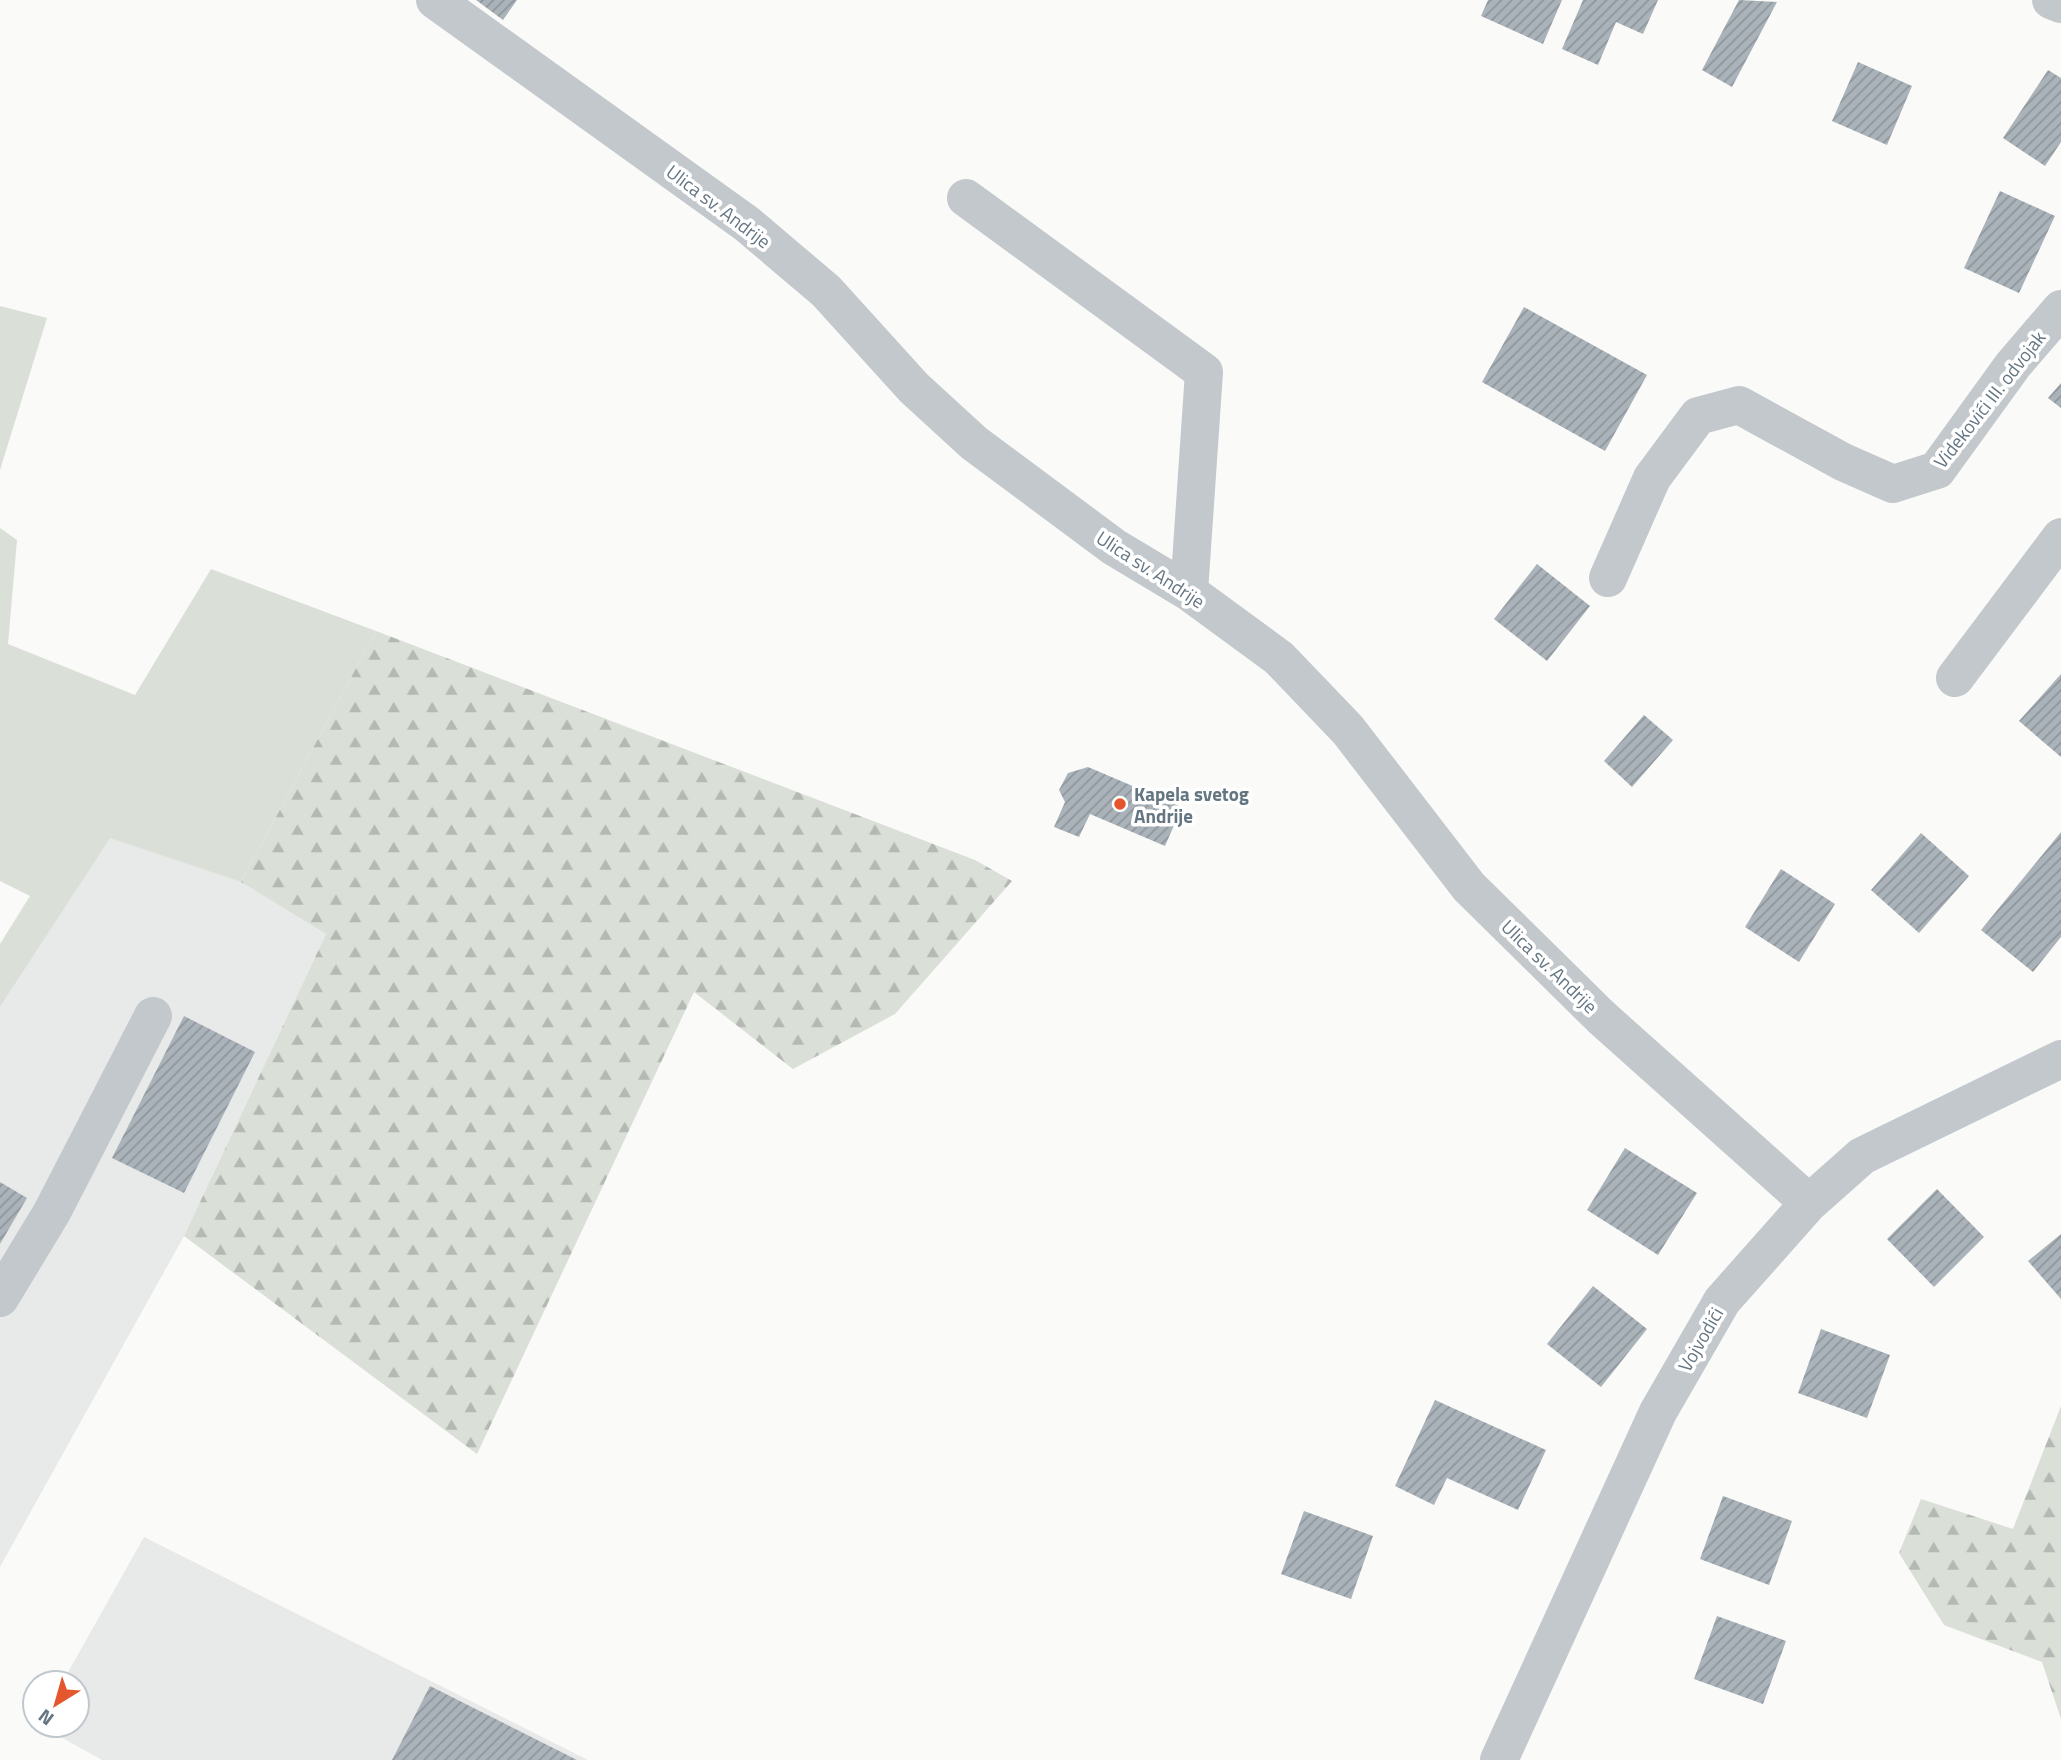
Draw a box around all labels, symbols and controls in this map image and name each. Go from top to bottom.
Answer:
street label: Ulica sv. Andrije [661,157,777,255]
street label: Videkovići III. odvojak [1926,324,2052,474]
street label: Ulica sv. Andrije [1091,523,1211,615]
place label: Kapela svetog Andrije [1134,779,1249,830]
marker: Kapela svetog Andrije [1112,796,1128,812]
street label: Ulica sv. Andrije [1495,912,1605,1020]
street label: Vojvodići [1670,1301,1730,1377]
north arrow [21,1669,91,1739]
text: N [31,1702,59,1734]

